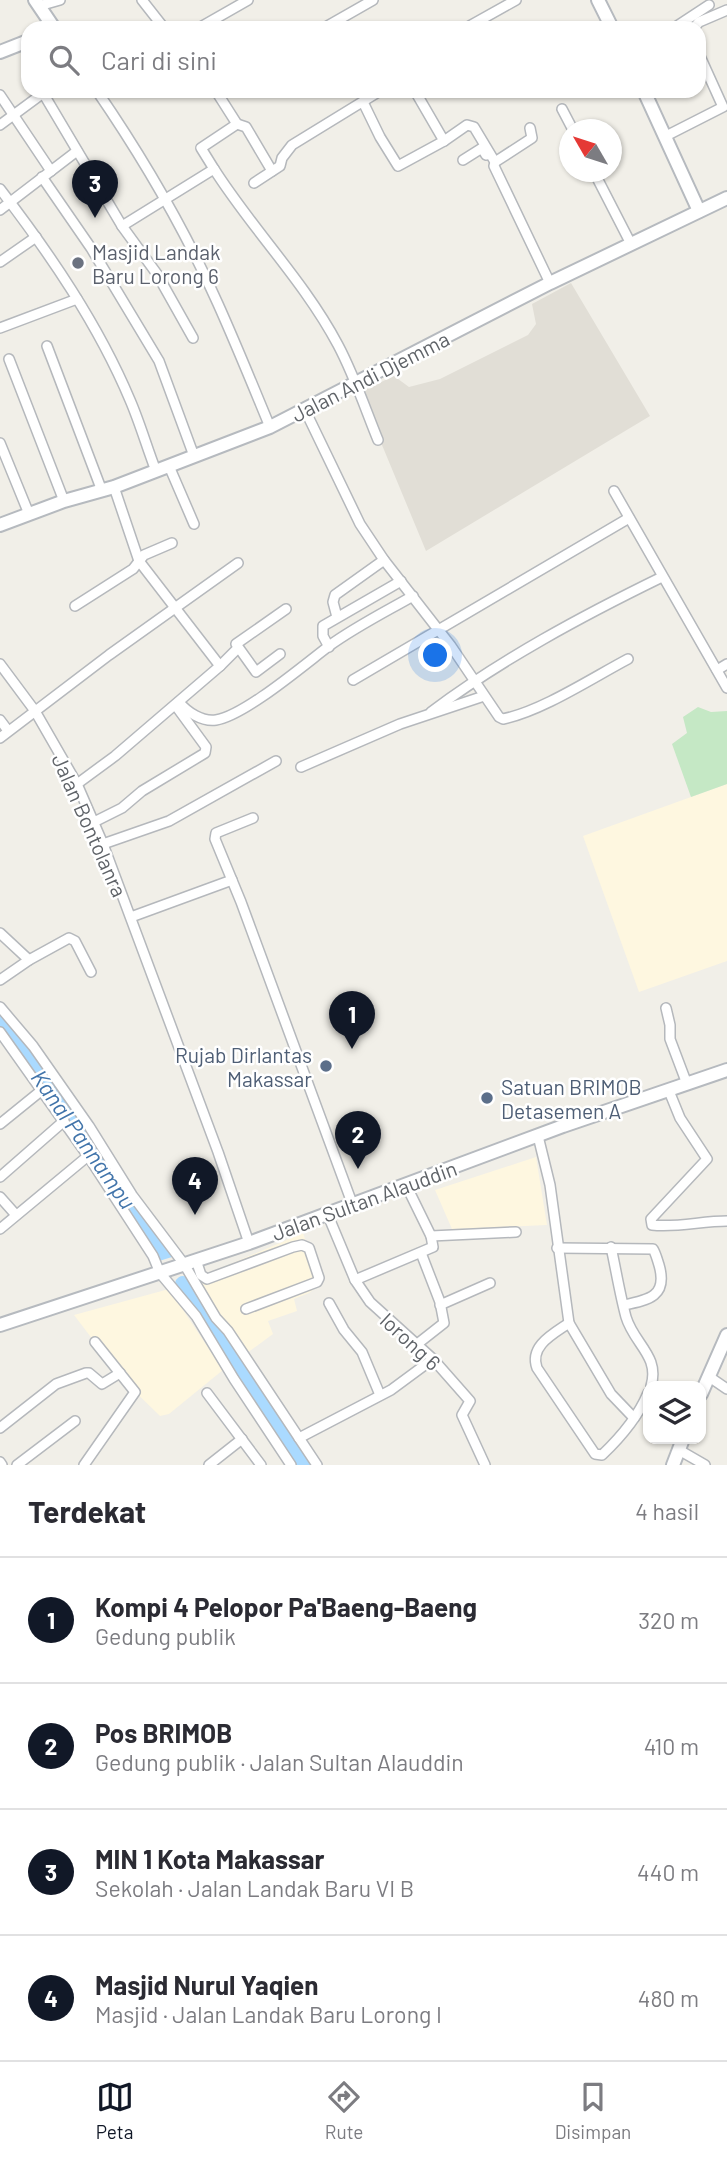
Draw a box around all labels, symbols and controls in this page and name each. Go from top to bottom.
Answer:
search box [21,21,706,98]
icon: search [45,41,83,79]
text: Cari di sini [101,44,217,75]
north arrow [559,119,622,182]
pin: 3 [72,160,118,218]
place label: Masjid Landak Baru Lorong 6 [92,239,221,288]
marker: Masjid Landak Baru Lorong 6 [70,255,86,271]
street label: Jalan Andi Djemma [287,325,453,427]
your location [418,638,452,672]
street label: Jalan Bontolanra [47,750,133,900]
pin: 1 [329,991,375,1049]
place label: Rujab Dirlantas Makassar [175,1042,312,1091]
marker: Rujab Dirlantas Makassar [318,1058,334,1074]
water label: Kanal Pannampu [26,1064,142,1214]
place label: Satuan BRIMOB Detasemen A [501,1074,642,1123]
marker: Satuan BRIMOB Detasemen A [479,1090,495,1106]
pin: 2 [335,1111,381,1169]
street label: Jalan Sultan Alauddin [268,1155,460,1245]
pin: 4 [172,1157,218,1215]
street label: lorong 6 [376,1307,446,1375]
map controls [643,1381,706,1444]
button: layers [643,1381,706,1444]
text: Terdekat [28,1493,146,1529]
text: 4 hasil [635,1497,699,1525]
text: Kompi 4 Pelopor Pa'Baeng-Baeng [95,1591,477,1622]
text: 1 [47,1606,55,1634]
text: 320 m [638,1606,699,1634]
text: Gedung publik [95,1622,236,1650]
text: Pos BRIMOB [95,1717,232,1748]
text: 2 [45,1732,57,1760]
text: 410 m [644,1732,699,1760]
text: Gedung publik · Jalan Sultan Alauddin [95,1748,464,1776]
text: MIN 1 Kota Makassar [95,1843,325,1874]
text: 3 [45,1858,57,1886]
text: 440 m [637,1858,699,1886]
text: Sekolah · Jalan Landak Baru VI B [95,1874,414,1902]
text: Masjid Nurul Yaqien [95,1969,319,2000]
text: 4 [44,1984,58,2012]
text: 480 m [638,1984,699,2012]
text: Masjid · Jalan Landak Baru Lorong I [95,2000,442,2028]
tab: Peta [96,2078,134,2143]
tab: Rute [325,2078,363,2143]
tab: Disimpan [555,2078,631,2143]

